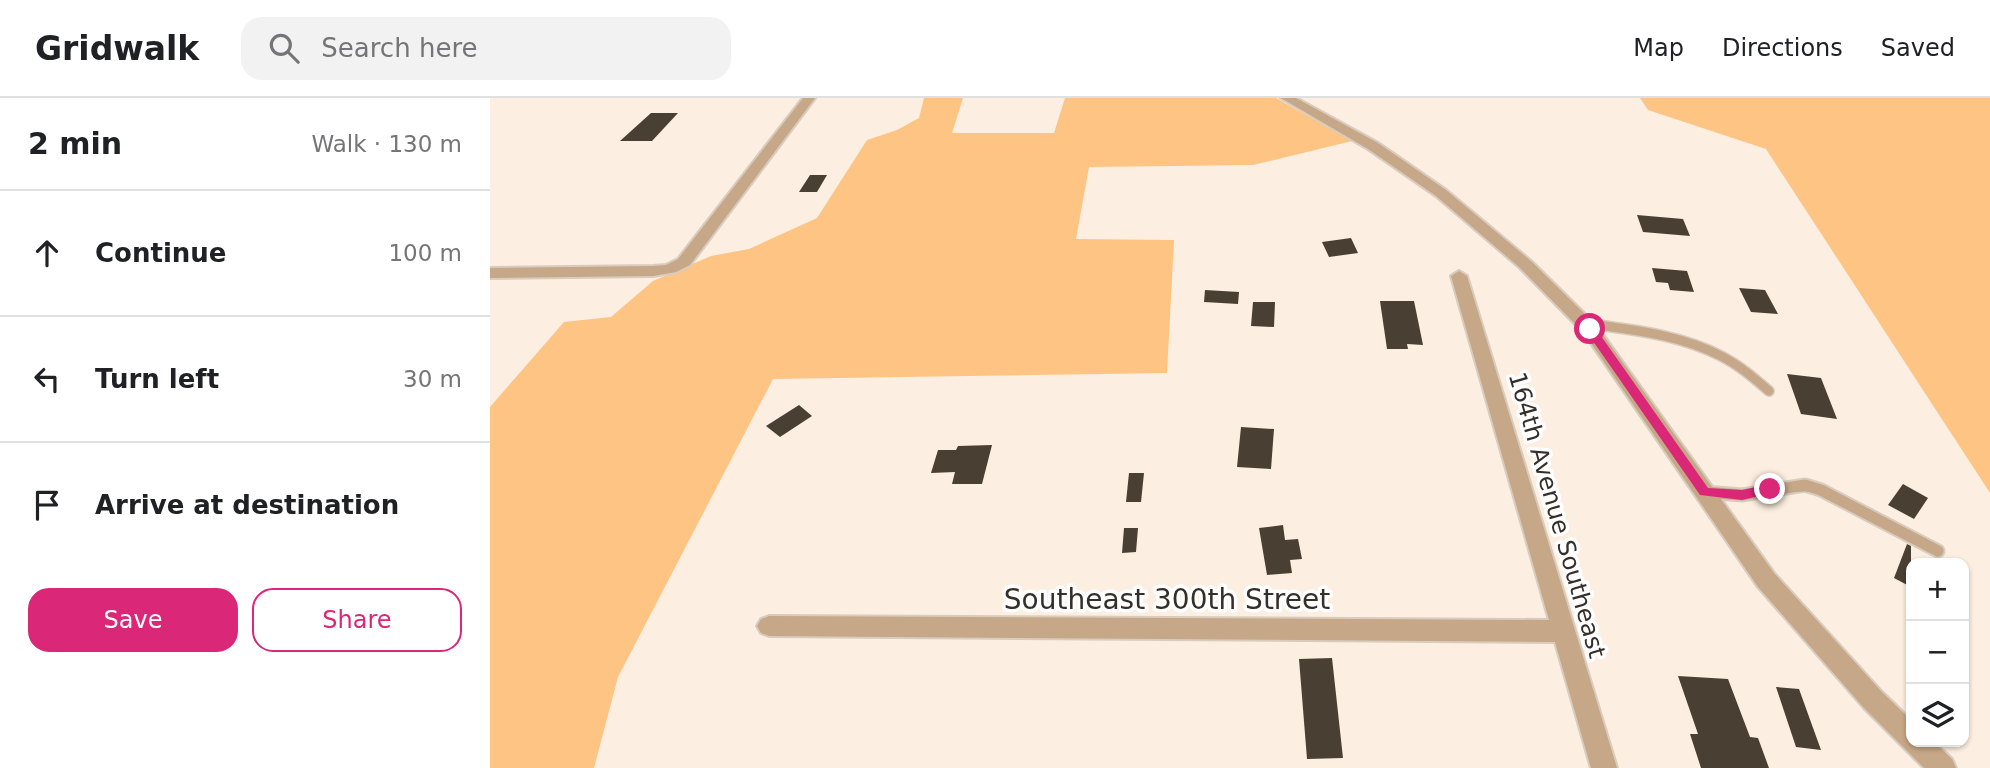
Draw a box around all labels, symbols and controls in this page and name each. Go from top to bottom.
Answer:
search box [241,17,731,80]
text: Gridwalk [35,29,199,68]
icon: search [265,29,303,67]
text: Search here [321,33,478,63]
text: Map [1633,34,1684,62]
text: Directions [1722,34,1843,62]
text: Saved [1881,34,1955,62]
text: 2 min [28,126,122,161]
text: Walk · 130 m [311,131,462,157]
icon: ahead [28,234,66,272]
text: Continue [95,238,226,268]
text: 100 m [388,240,462,266]
route start [1574,313,1605,344]
icon: left [28,360,66,398]
text: Turn left [95,364,219,394]
text: 30 m [403,366,462,392]
street label: 164th Avenue Southeast [1503,369,1611,661]
route end [1754,473,1785,504]
icon: arrive [28,486,66,524]
text: Arrive at destination [95,490,399,520]
map controls [1906,558,1969,747]
button: + [1906,558,1969,621]
street label: Southeast 300th Street [1004,583,1330,616]
button: Save [28,588,238,652]
button: Share [252,588,462,652]
button: − [1906,621,1969,684]
button: layers [1906,684,1969,747]

